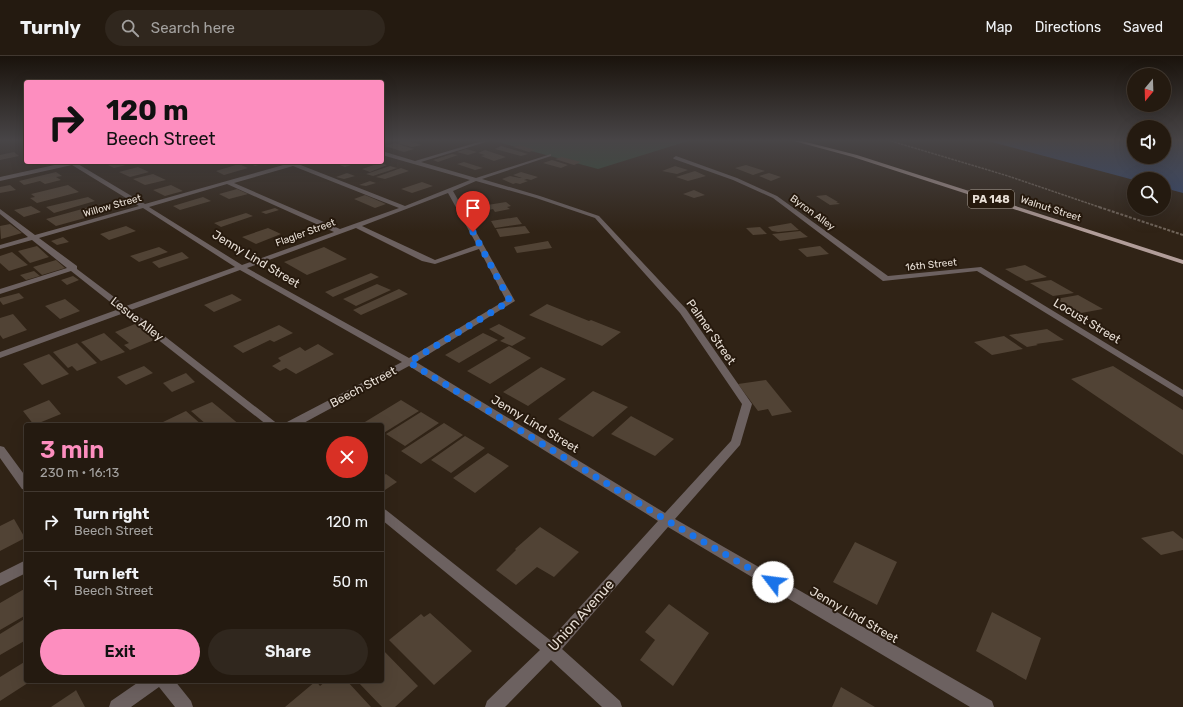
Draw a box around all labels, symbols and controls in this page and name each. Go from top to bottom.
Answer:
search box [105,10,385,46]
text: Turnly [20,16,81,39]
icon: search [119,17,141,39]
text: Search here [151,19,235,37]
text: Map [986,19,1013,36]
text: Directions [1035,19,1101,36]
text: Saved [1123,19,1163,36]
north arrow [1127,68,1171,112]
map controls [1127,68,1171,216]
text: 120 m [106,94,189,127]
icon: right [40,96,92,148]
button: sound [1127,120,1171,164]
text: Beech Street [106,128,216,150]
button: search [1127,172,1171,216]
road number: PA 148 [968,190,1014,208]
pin [456,191,490,232]
street label: Willow Street [82,192,143,220]
street label: Byron Alley [788,193,838,233]
street label: Walnut Street [1019,193,1083,224]
icon: arrive [462,197,484,219]
street label: Flagler Street [274,217,337,249]
street label: Jenny Lind Street [210,227,303,291]
street label: 16th Street [905,256,958,274]
street label: Lesue Alley [108,294,166,344]
street label: Locust Street [1051,295,1123,347]
street label: Palmer Street [683,297,739,368]
street label: Beech Street [327,364,399,410]
street label: Jenny Lind Street [489,392,582,456]
text: 3 min [40,436,104,464]
button: close [326,436,368,478]
text: 230 m · 16:13 [40,465,119,480]
text: Turn right [74,505,149,523]
icon: right [40,511,62,533]
text: 120 m [326,513,368,531]
text: Beech Street [74,523,153,538]
position arrow [752,561,794,603]
text: Turn left [74,565,139,583]
icon: left [40,571,62,593]
text: 50 m [333,573,368,591]
street label: Union Avenue [545,576,618,655]
text: Beech Street [74,583,153,598]
street label: Jenny Lind Street [807,584,901,646]
button: Exit [40,629,200,675]
button: Share [208,629,368,675]

